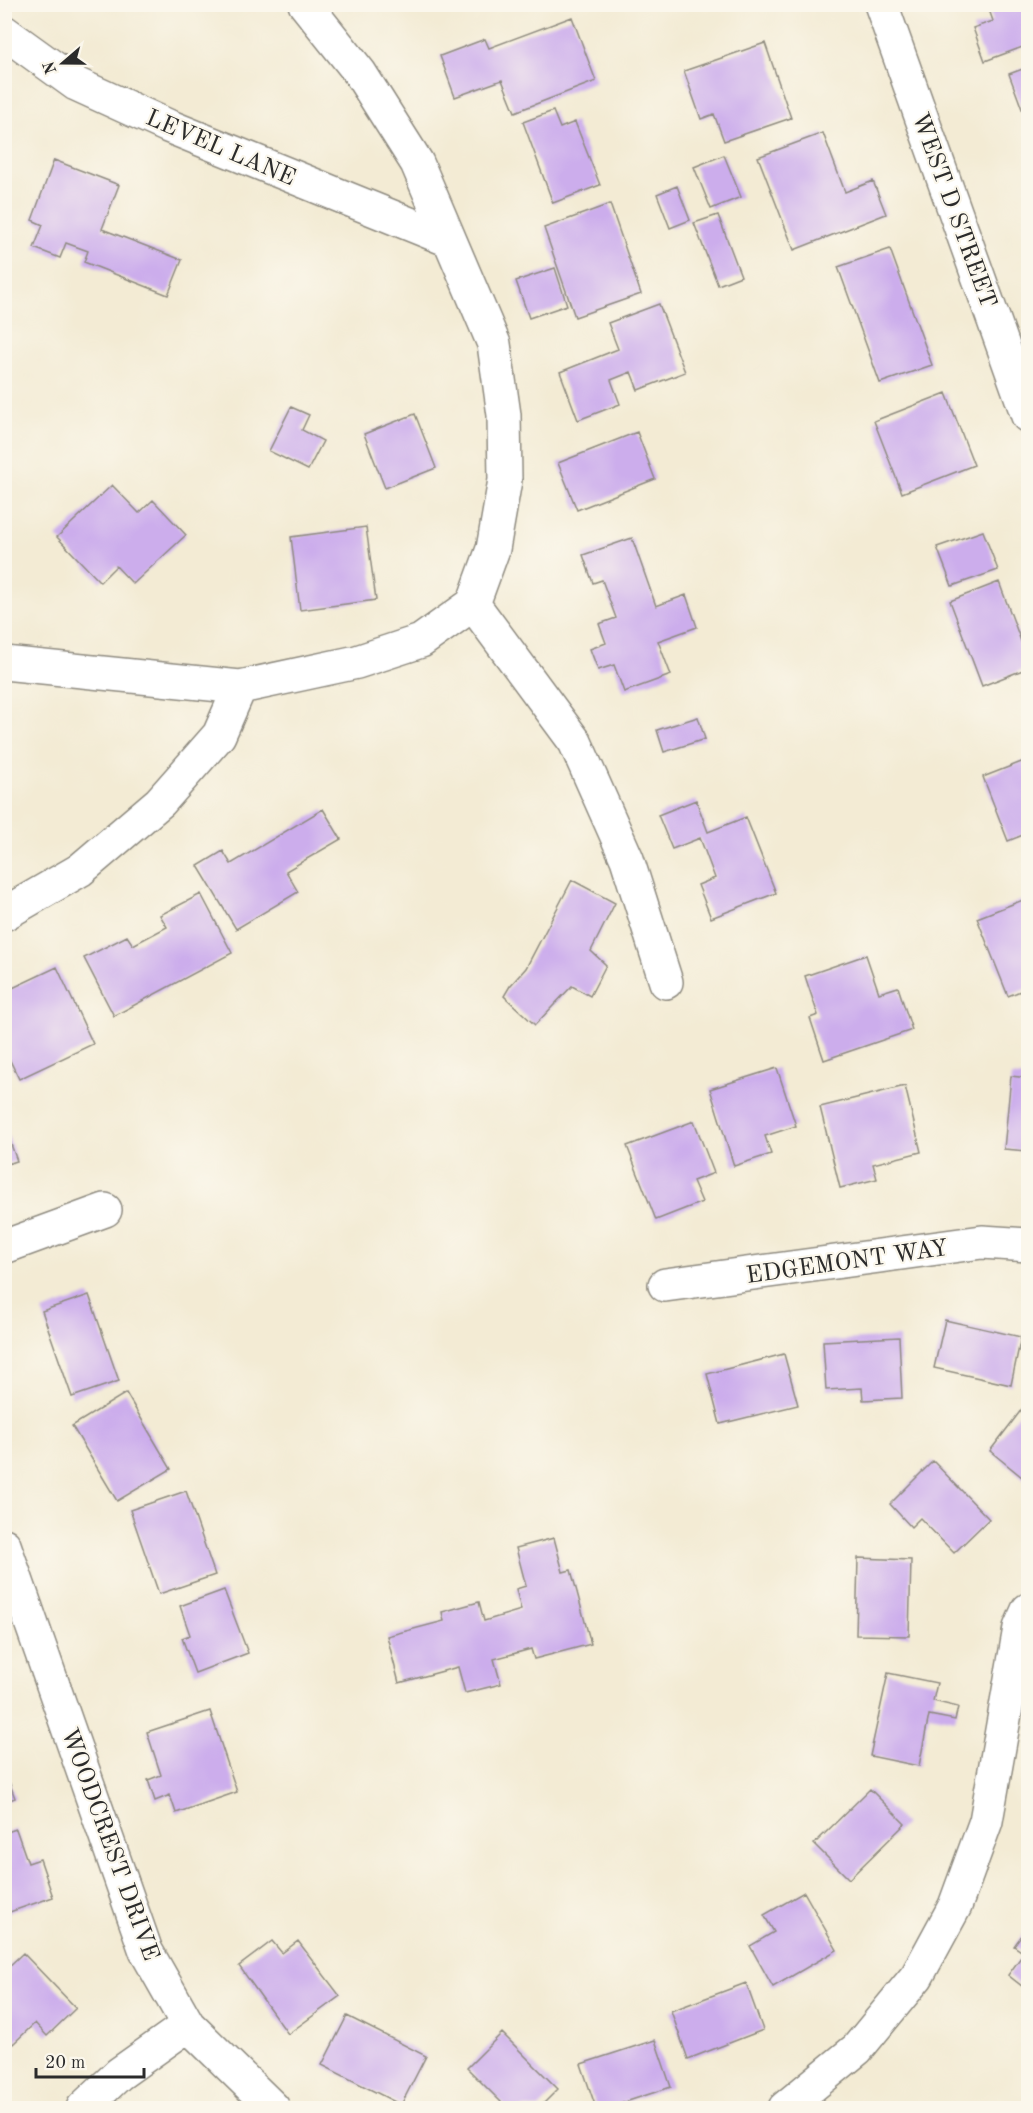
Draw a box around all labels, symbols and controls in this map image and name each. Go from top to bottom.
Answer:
north arrow [33,33,93,93]
text: N [41,58,60,76]
street label: LEVEL LANE [142,107,299,191]
street label: WEST D STREET [907,110,1000,311]
street label: EDGEMONT WAY [745,1237,950,1289]
street label: WOODCREST DRIVE [56,1725,162,1964]
scale bar [36,2041,144,2079]
text: 20 m [45,2054,85,2072]

